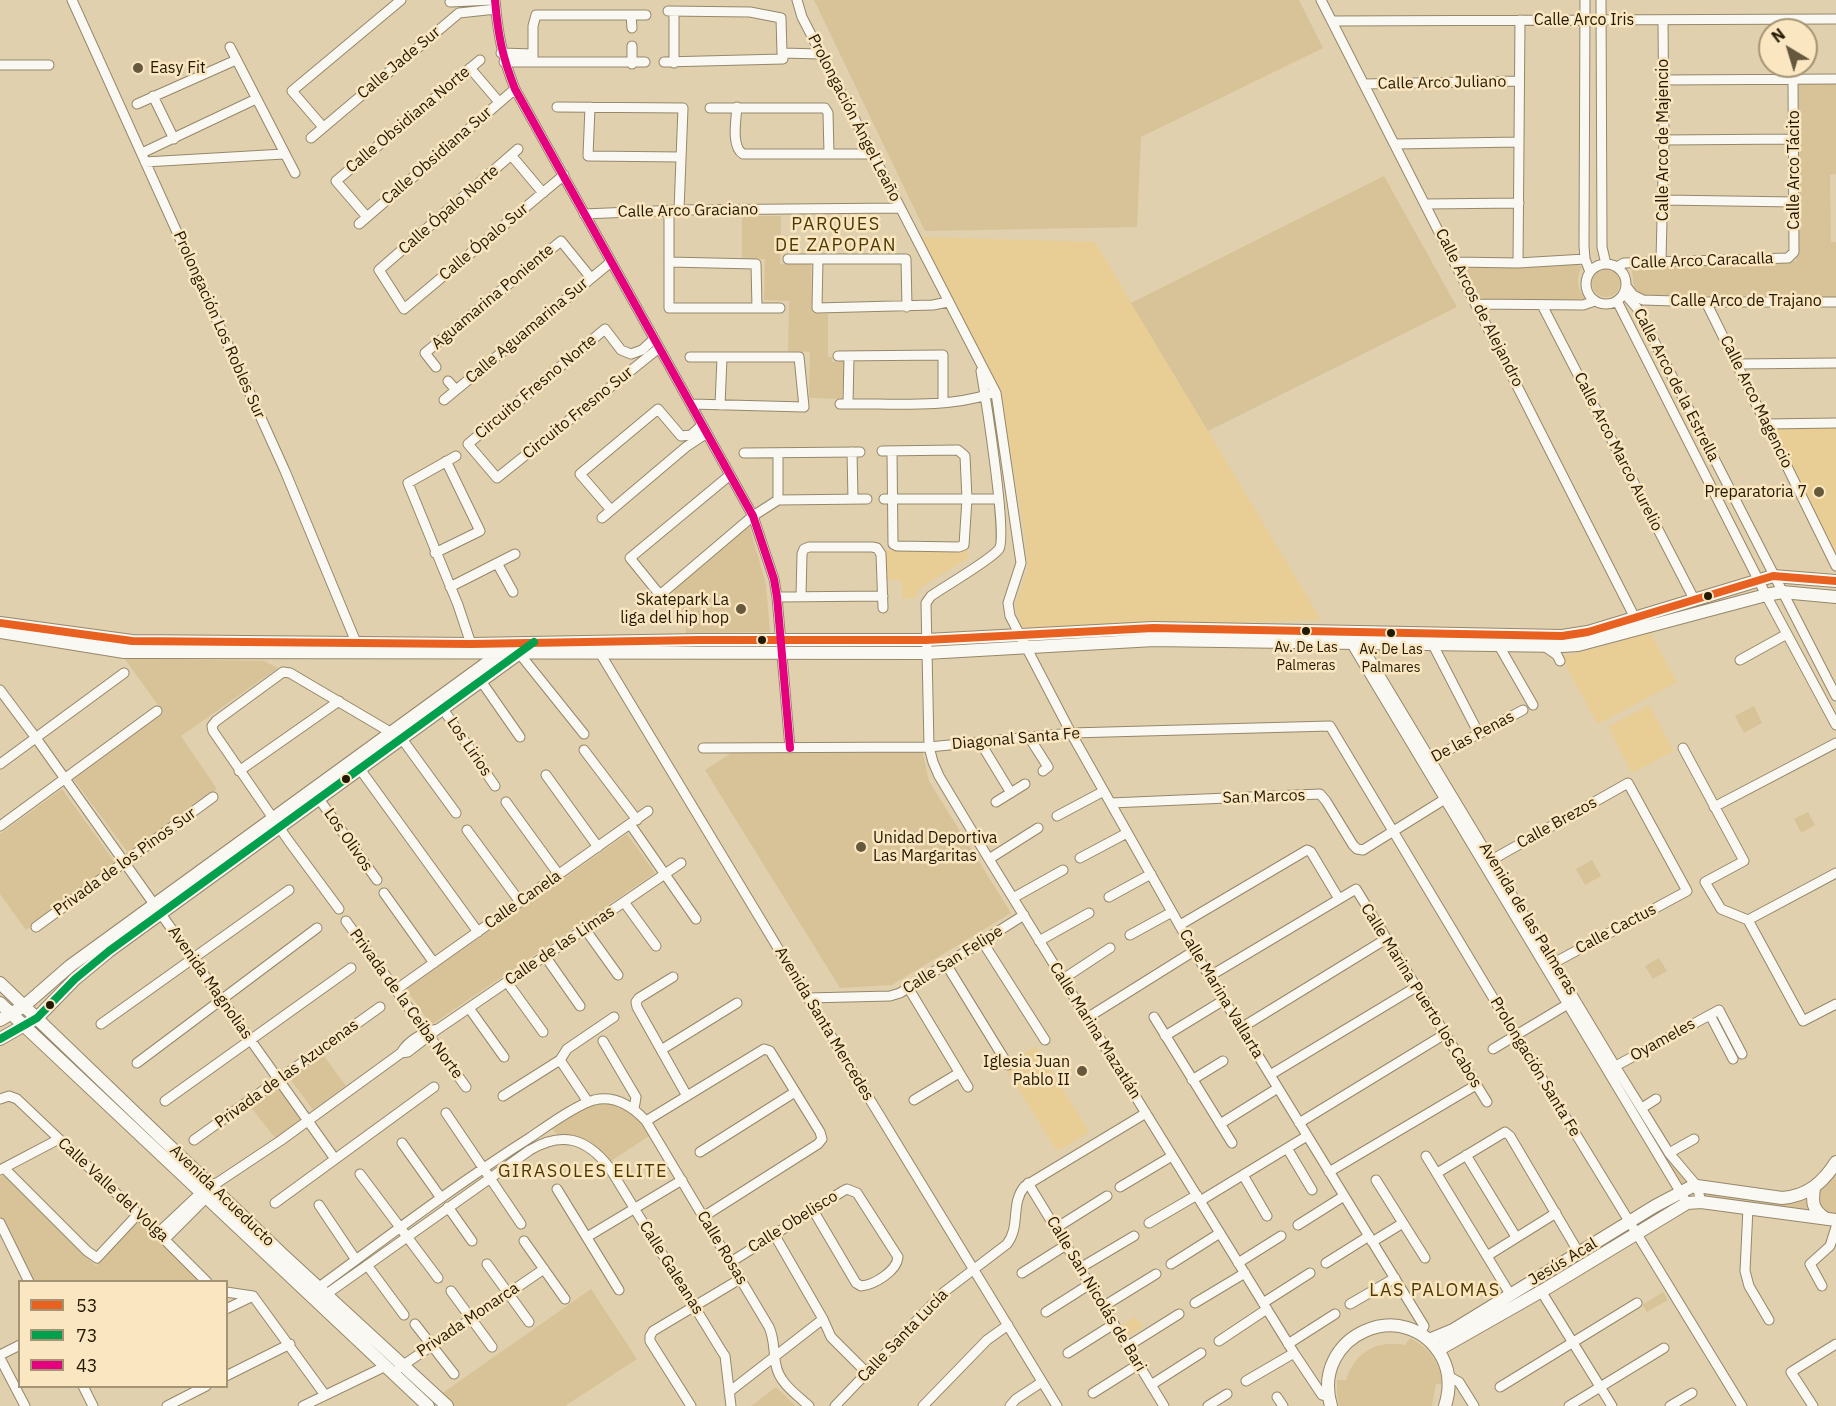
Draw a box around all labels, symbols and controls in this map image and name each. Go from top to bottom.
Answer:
street label: Calle Arco Iris [1534,10,1634,30]
north arrow [1758,18,1818,78]
street label: Calle Jade Sur [354,23,444,103]
text: N [1767,24,1789,47]
street label: Prolongación Ángel Leaño [803,31,905,205]
place label: Easy Fit [150,58,206,78]
street label: Calle Arco de Majencio [1653,59,1673,221]
marker: Easy Fit [131,61,145,75]
street label: Calle Obsidiana Norte [342,63,474,177]
street label: Calle Arco Juliano [1378,72,1506,94]
street label: Calle Obsidiana Sur [378,103,496,209]
street label: Calle Arco Tácito [1784,110,1804,230]
street label: Calle Ópalo Norte [395,161,503,259]
street label: Calle Ópalo Sur [436,199,532,285]
street label: Calle Arco Graciano [618,200,758,222]
district label: PARQUES DE ZAPOPAN [775,214,897,256]
street label: Calle Arcos de Alejandro [1431,226,1527,390]
street label: Prolongación Los Robles Sur [169,228,269,422]
street label: Aguamarina Poniente [428,240,558,354]
street label: Calle Arco Caracalla [1630,249,1774,273]
street label: Calle Aguamarina Sur [462,274,592,388]
street label: Calle Arco de Trajano [1670,291,1822,311]
street label: Calle Arco de la Estrella [1629,305,1723,465]
street label: Circuito Fresno Norte [471,331,601,443]
street label: Calle Arco Magencio [1716,333,1796,471]
street label: Circuito Fresno Sur [519,363,637,463]
street label: Calle Arco Marco Aurelio [1570,369,1666,535]
place label: Preparatoria 7 [1704,482,1807,502]
marker: Preparatoria 7 [1812,485,1826,499]
place label: Skatepark La liga del hip hop [620,590,729,628]
unlabelled marker [1702,590,1714,602]
marker: Skatepark La liga del hip hop [734,602,748,616]
marker: Av. De Las Palmeras [1300,625,1312,637]
marker: Av. De Las Palmares [1385,627,1397,639]
unlabelled marker [756,634,768,646]
place label: Av. De Las Palmeras [1274,640,1338,672]
place label: Av. De Las Palmares [1359,642,1423,674]
street label: De las Penas [1428,707,1518,767]
street label: Los Lirios [442,714,496,780]
street label: Diagonal Santa Fe [951,724,1081,754]
unlabelled marker [340,773,352,785]
street label: San Marcos [1222,786,1306,808]
street label: Calle Brezos [1514,793,1600,853]
street label: Privada de los Pinos Sur [50,804,200,920]
street label: Los Olivos [319,805,377,875]
place label: Unidad Deportiva Las Margaritas [873,828,997,866]
street label: Avenida de las Palmeras [1475,839,1581,999]
marker: Unidad Deportiva Las Margaritas [854,840,868,854]
street label: Calle Canela [481,867,565,933]
street label: Calle Marina Puerto los Cabos [1356,900,1486,1092]
street label: Calle Cactus [1572,900,1660,958]
street label: Calle de las Limas [501,902,619,990]
street label: Calle San Felipe [900,922,1006,998]
street label: Avenida Magnolias [164,923,256,1043]
street label: Privada de la Ceiba Norte [345,925,467,1083]
street label: Calle Marina Vallarta [1175,926,1267,1062]
street label: Avenida Santa Mercedes [770,944,878,1104]
street label: Calle Marina Mazatlán [1045,959,1145,1103]
street label: Prolongación Santa Fe [1486,994,1584,1140]
unlabelled marker [44,999,56,1011]
street label: Oyameles [1627,1014,1699,1066]
street label: Privada de las Azucenas [212,1015,362,1133]
place label: Iglesia Juan Pablo II [983,1052,1070,1090]
marker: Iglesia Juan Pablo II [1075,1064,1089,1078]
street label: Calle Valle del Volga [54,1134,172,1246]
street label: Avenida Acueducto [166,1141,278,1251]
district label: GIRASOLES ELITE [498,1161,668,1183]
street label: Calle Obelisco [745,1187,841,1257]
street label: Calle Rosas [692,1208,752,1288]
street label: Calle San Nicolás de Bari [1042,1213,1150,1375]
street label: Calle Galeanas [635,1218,707,1318]
street label: Jesús Acal [1525,1234,1601,1290]
street label: Privada Monarca [413,1279,523,1361]
legend [18,1280,228,1388]
district label: LAS PALOMAS [1369,1280,1501,1302]
street label: Calle Santa Lucía [854,1285,952,1387]
text: 53 [76,1294,98,1317]
text: 73 [76,1324,98,1347]
text: 43 [76,1354,98,1377]

